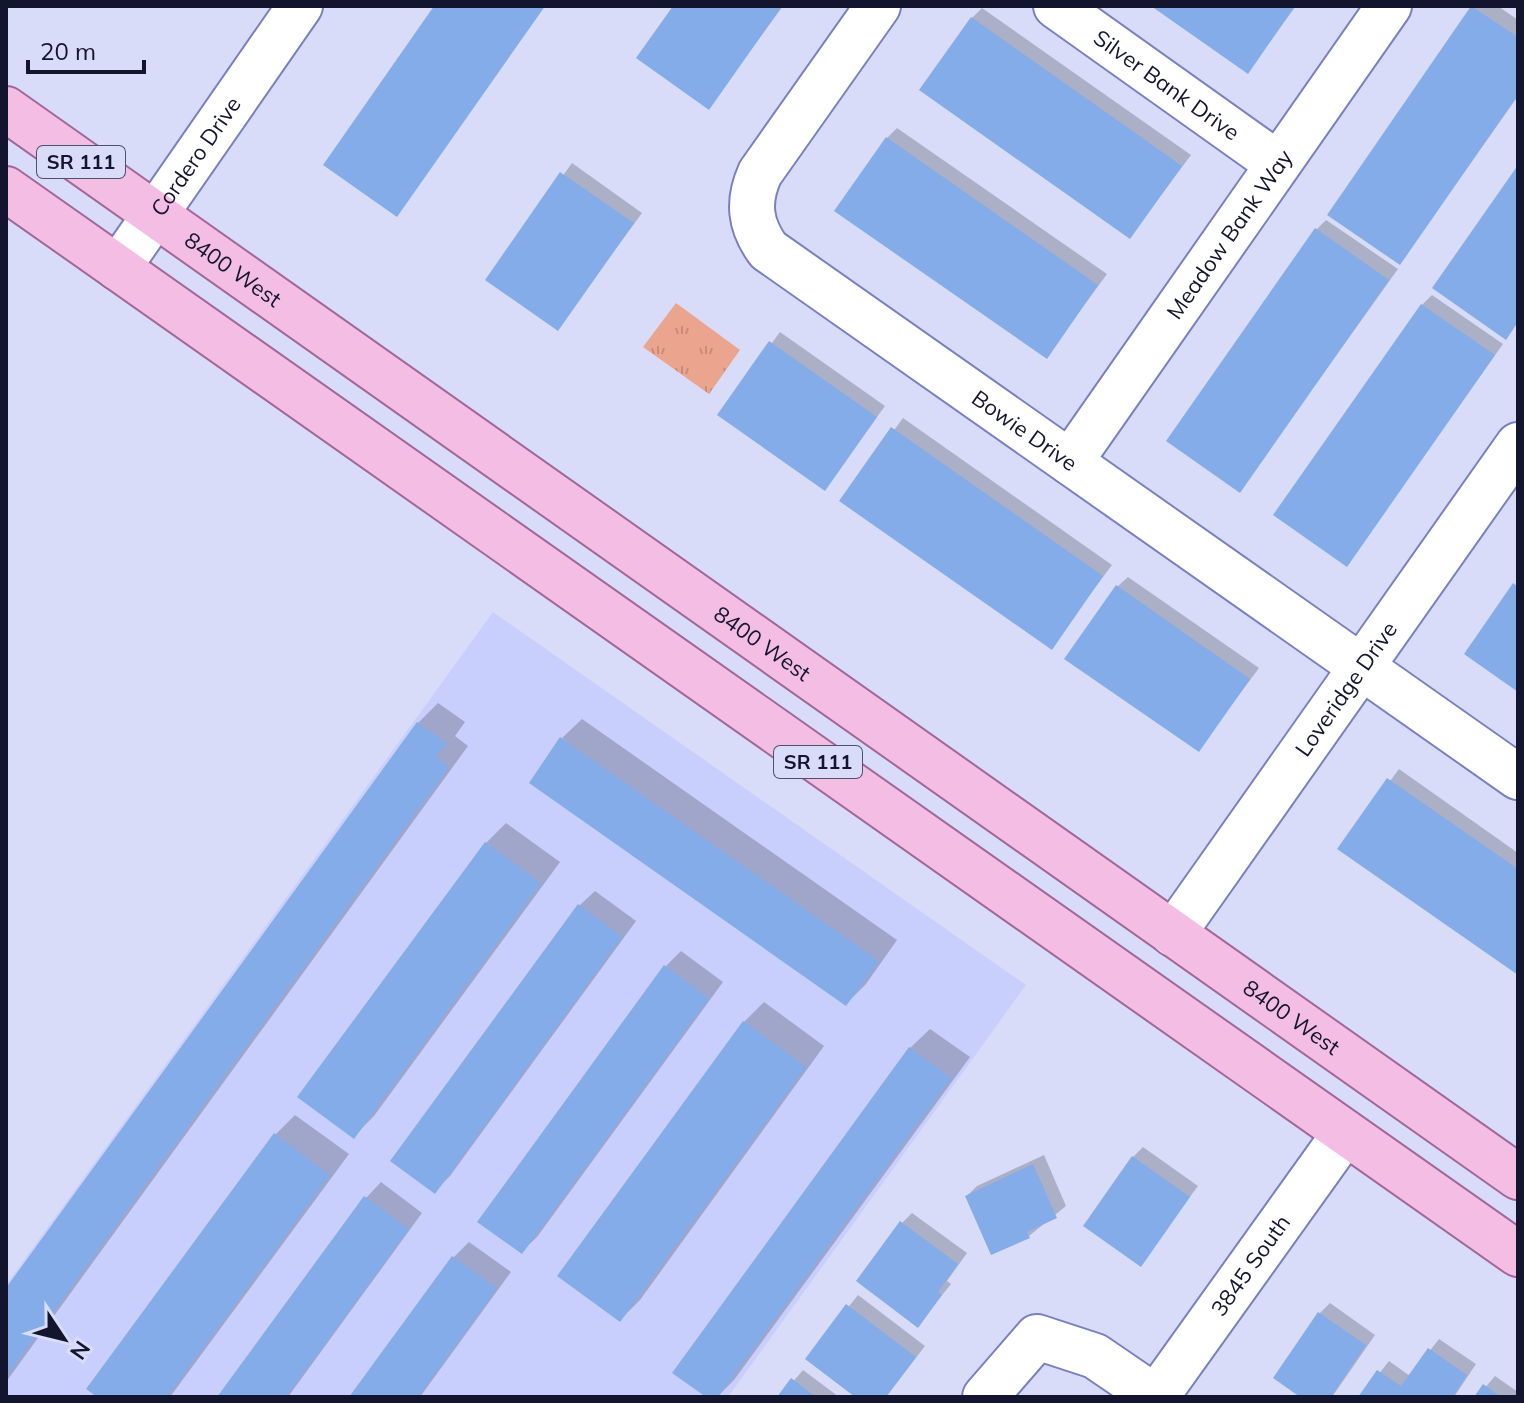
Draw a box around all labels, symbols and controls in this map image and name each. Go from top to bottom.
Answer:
street label: Silver Bank Drive [1088,23,1245,146]
scale bar [28,24,144,74]
text: 20 m [40,36,96,66]
street label: Cordero Drive [144,91,247,221]
street label: Meadow Bank Way [1160,144,1299,324]
road number: SR 111 [37,146,125,178]
street label: 8400 West [179,226,287,313]
street label: Bowie Drive [966,384,1083,477]
street label: 8400 West [708,599,816,687]
street label: Loveridge Drive [1289,616,1403,762]
road number: SR 111 [774,746,862,778]
street label: 8400 West [1238,973,1346,1061]
street label: 3845 South [1205,1209,1296,1321]
north arrow [24,1299,104,1379]
text: N [64,1336,97,1365]

